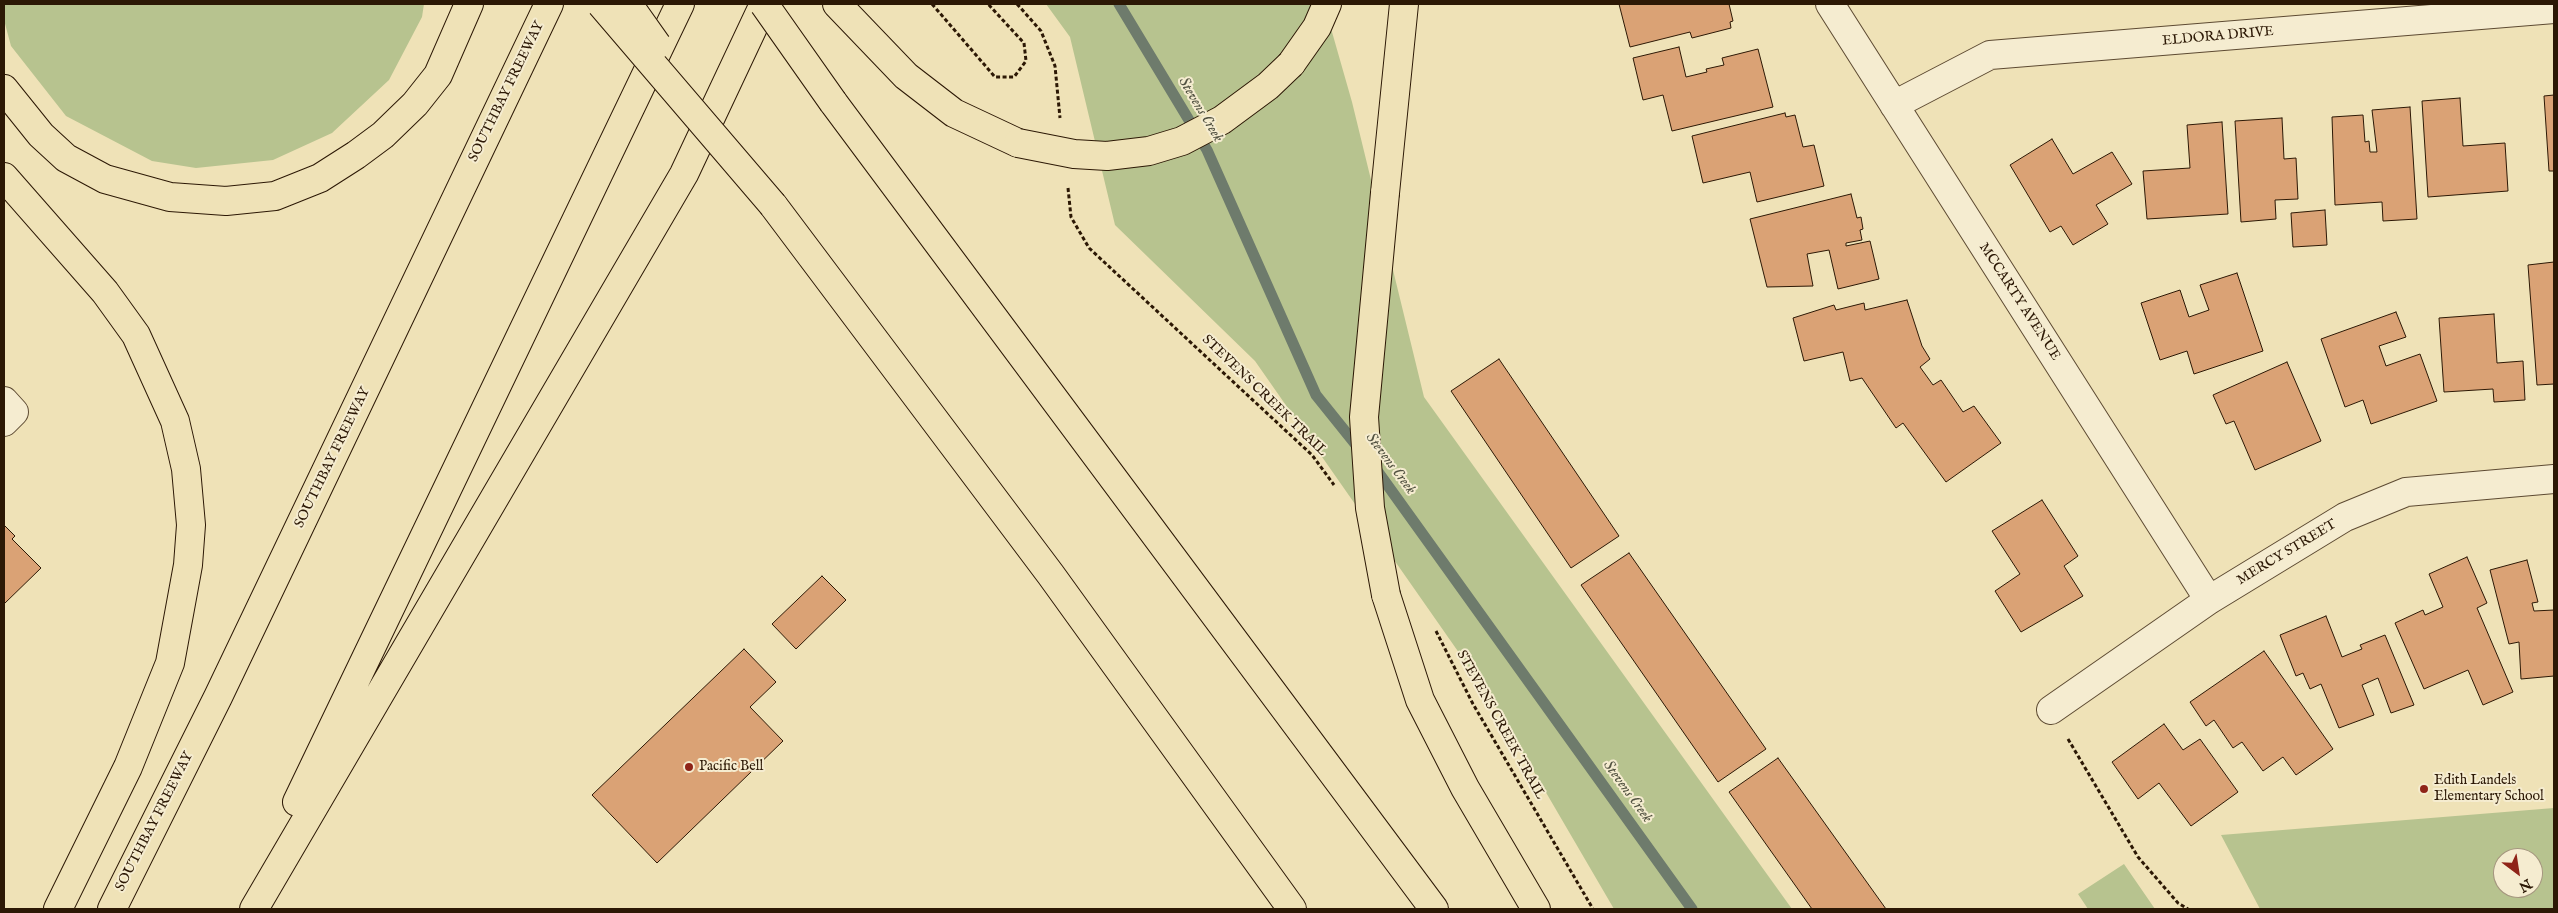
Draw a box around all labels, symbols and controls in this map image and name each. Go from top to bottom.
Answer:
street label: SOUTHBAY FREEWAY [466,19,548,165]
street label: ELDORA DRIVE [2162,24,2274,50]
water label: Stevens Creek [1174,74,1226,146]
street label: MCCARTY AVENUE [1975,240,2063,364]
street label: STEVENS CREEK TRAIL [1198,332,1330,460]
street label: SOUTHBAY FREEWAY [292,385,374,531]
water label: Stevens Creek [1361,430,1419,498]
street label: MERCY STREET [2234,517,2340,589]
street label: STEVENS CREEK TRAIL [1452,648,1548,802]
street label: SOUTHBAY FREEWAY [113,749,197,895]
water label: Stevens Creek [1598,757,1656,827]
place label: Pacific Bell [699,759,763,775]
marker: Pacific Bell [683,761,695,773]
place label: Edith Landels Elementary School [2434,773,2544,806]
marker: Edith Landels Elementary School [2418,783,2430,795]
north arrow [2493,848,2543,898]
text: N [2515,874,2535,896]

